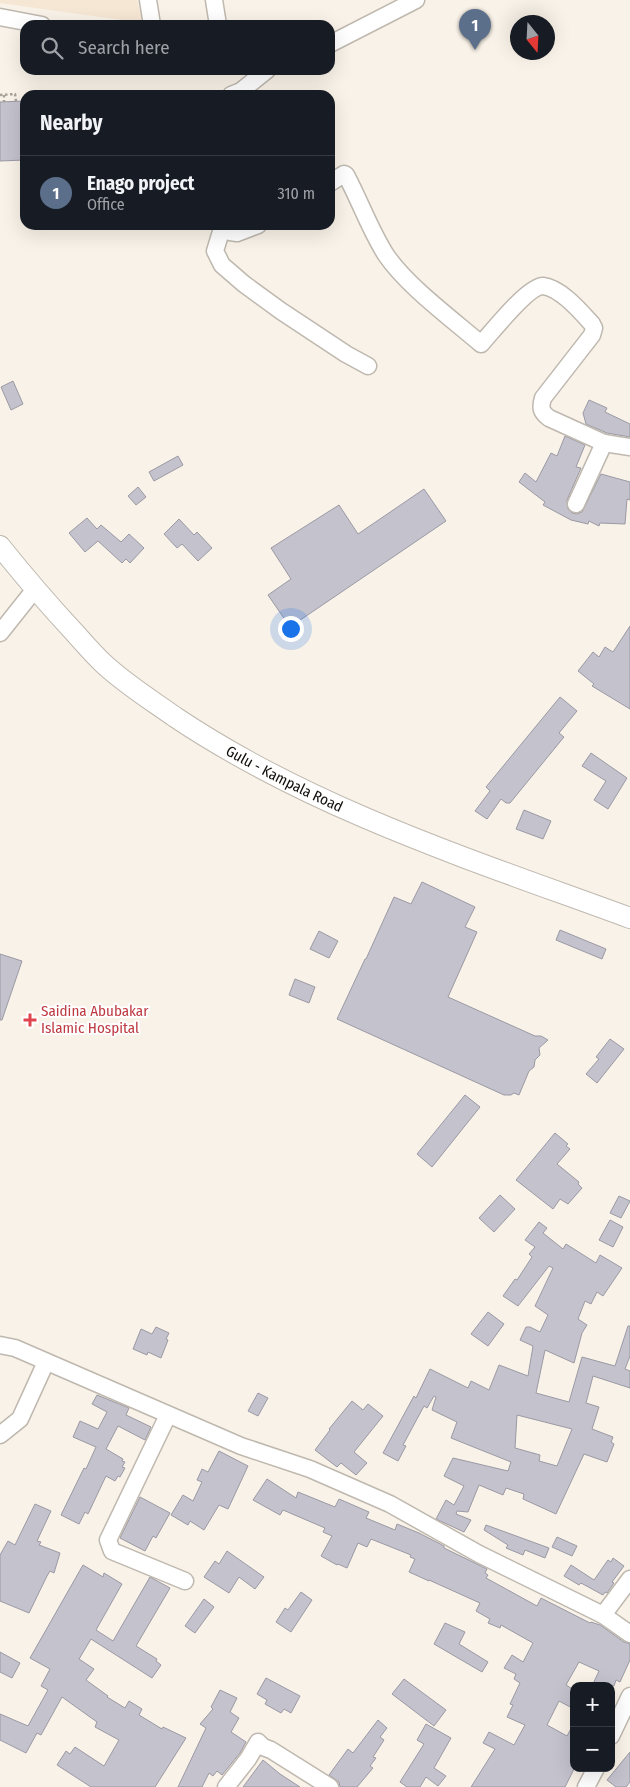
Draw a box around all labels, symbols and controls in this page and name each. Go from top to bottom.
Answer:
pin: 1 [459,9,491,50]
north arrow [510,15,555,60]
search box [20,20,335,75]
icon: search [38,34,66,62]
text: Search here [78,36,170,59]
text: Nearby [40,110,102,136]
text: Enago project [87,172,195,195]
text: 1 [53,184,59,203]
text: 310 m [278,184,315,203]
text: Office [87,195,125,214]
your location [278,616,304,642]
street label: Gulu - Kampala Road [223,742,346,816]
place label: Saidina Abubakar Islamic Hospital [41,1002,149,1037]
marker: Saidina Abubakar Islamic Hospital [23,1013,37,1027]
map controls [570,1682,615,1772]
button: + [570,1682,615,1727]
button: − [570,1727,615,1772]

